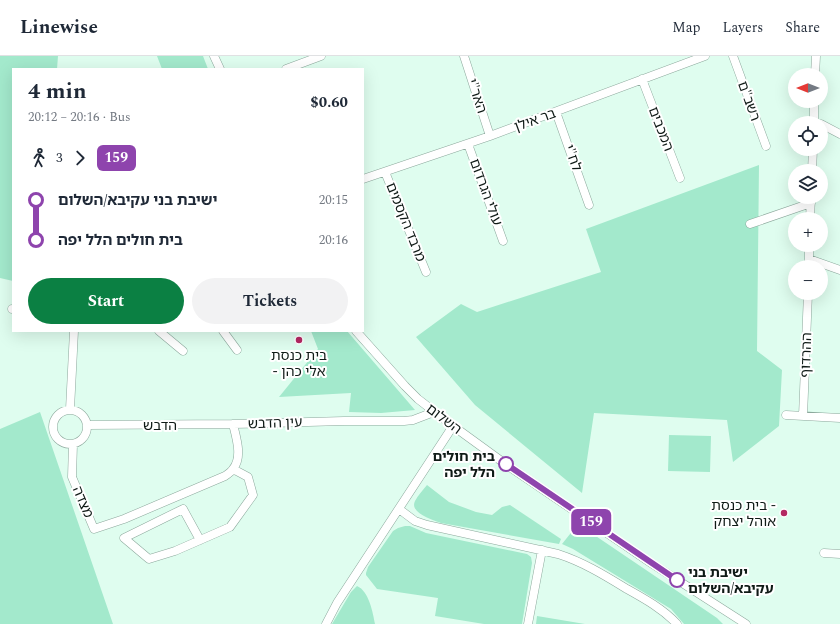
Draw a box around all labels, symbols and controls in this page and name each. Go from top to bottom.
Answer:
text: Linewise [20,13,98,42]
text: Map [672,17,701,38]
text: Layers [723,17,763,38]
text: Share [785,17,820,38]
north arrow [788,68,828,108]
map controls [788,68,828,300]
text: 4 min [28,75,87,108]
street label: האר"י [462,76,492,116]
street label: רשב"ם [732,78,766,124]
text: $0.60 [310,91,348,114]
street label: בר אילן [511,103,559,137]
street label: המכבים [643,104,679,154]
text: 20:12 – 20:16 · Bus [28,107,131,127]
button: locate [788,116,828,156]
street label: לח"י [559,142,587,174]
icon: walk [28,147,50,169]
icon: forward [69,147,91,169]
text: 159 [105,147,128,168]
text: 3 [56,148,63,168]
street label: עולי הגרדום [464,156,508,228]
button: layers [788,164,828,204]
street label: מרבד הקסמים [381,179,431,265]
text: ישיבת בני עקיבא/השלום [58,189,217,212]
text: 20:15 [319,190,348,210]
button: + [788,212,828,252]
text: בית חולים הלל יפה [58,229,183,252]
text: 20:16 [319,230,348,250]
button: − [788,260,828,300]
button: Start [28,278,184,324]
button: Tickets [192,278,348,324]
street label: ההרדוף [795,332,817,378]
marker: בית כנסת - אלי כהן [294,335,304,345]
place label: בית כנסת - אלי כהן [271,345,327,382]
street label: השלום [422,399,466,439]
street label: עין הדבש [247,412,303,434]
street label: הדבש [143,415,177,436]
place label: בית חולים הלל יפה [433,446,495,483]
marker: בית חולים הלל יפה [498,456,514,472]
street label: מצדה [67,483,99,521]
place label: בית כנסת - אוהל יצחק [711,495,776,532]
marker: בית כנסת - אוהל יצחק [779,508,789,518]
line badge: 159 [568,509,614,535]
text: 159 [579,511,603,532]
place label: ישיבת בני עקיבא/השלום [688,562,774,599]
marker: ישיבת בני עקיבא/השלום [669,572,685,588]

